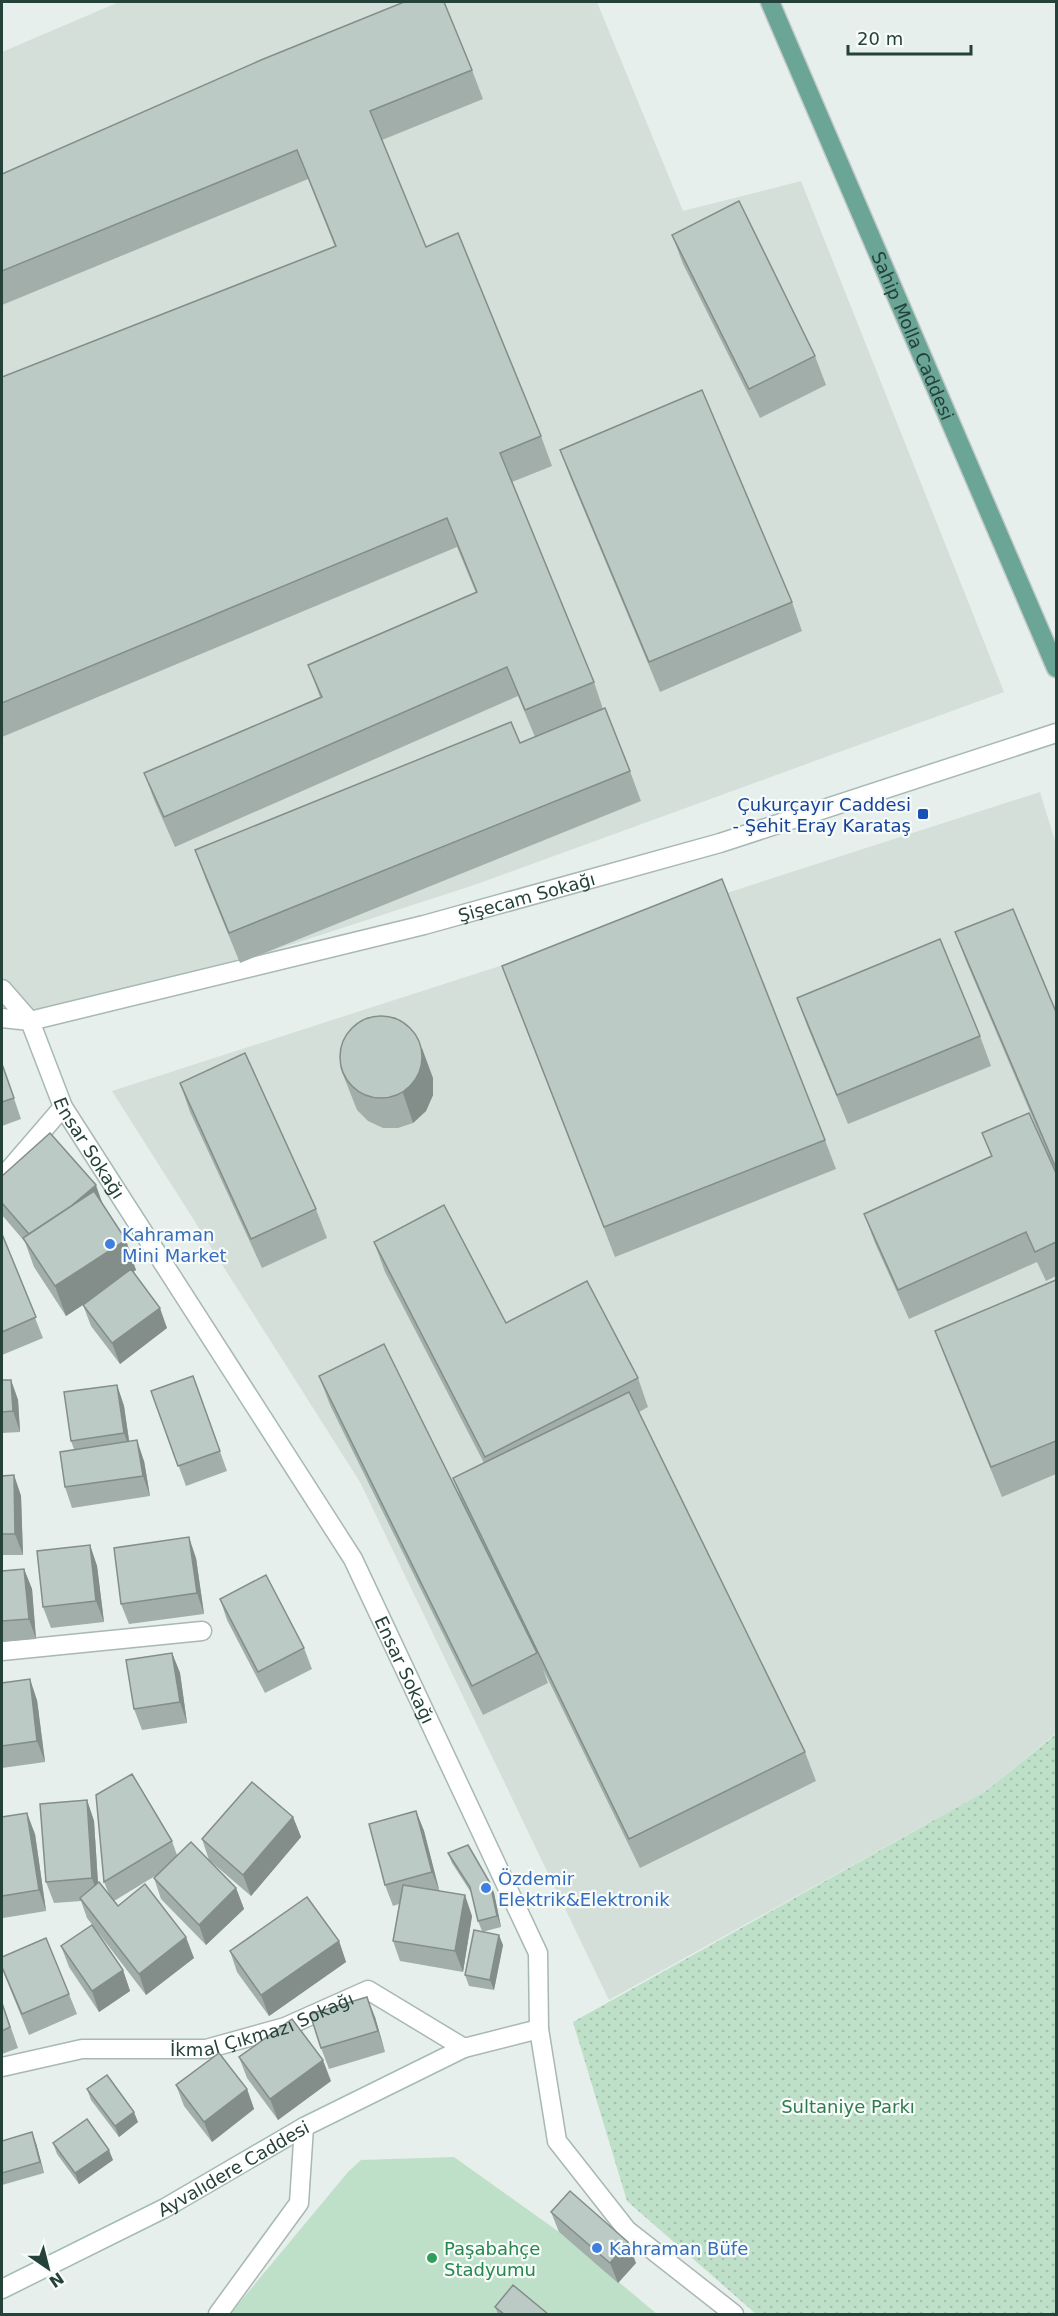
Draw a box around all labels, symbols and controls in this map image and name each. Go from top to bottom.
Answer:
scale bar [848,18,971,56]
text: 20 m [857,28,903,49]
street label: Sahip Molla Caddesi [868,248,959,423]
place label: Çukurçayır Caddesi - Şehit Eray Karataş [733,794,911,836]
marker: Çukurçayır Caddesi - Şehit Eray Karataş [916,807,930,821]
street label: Şişecam Sokağı [456,868,597,926]
street label: Ensar Sokağı [50,1094,129,1202]
place label: Kahraman Mini Market [122,1224,227,1266]
marker: Kahraman Mini Market [103,1237,117,1251]
street label: Ensar Sokağı [371,1613,439,1727]
place label: Özdemir Elektrik&Elektronik [498,1868,670,1910]
marker: Özdemir Elektrik&Elektronik [479,1881,493,1895]
street label: İkmal Çıkmazı Sokağı [170,1987,357,2060]
park label: Sultaniye Parkı [781,2096,915,2117]
street label: Ayvalıdere Caddesi [154,2116,312,2220]
north arrow [18,2238,78,2298]
place label: Paşabahçe Stadyumu [444,2238,540,2280]
place label: Kahraman Büfe [609,2238,748,2259]
marker: Kahraman Büfe [590,2241,604,2255]
marker: Paşabahçe Stadyumu [425,2251,439,2265]
text: N [45,2268,67,2291]

